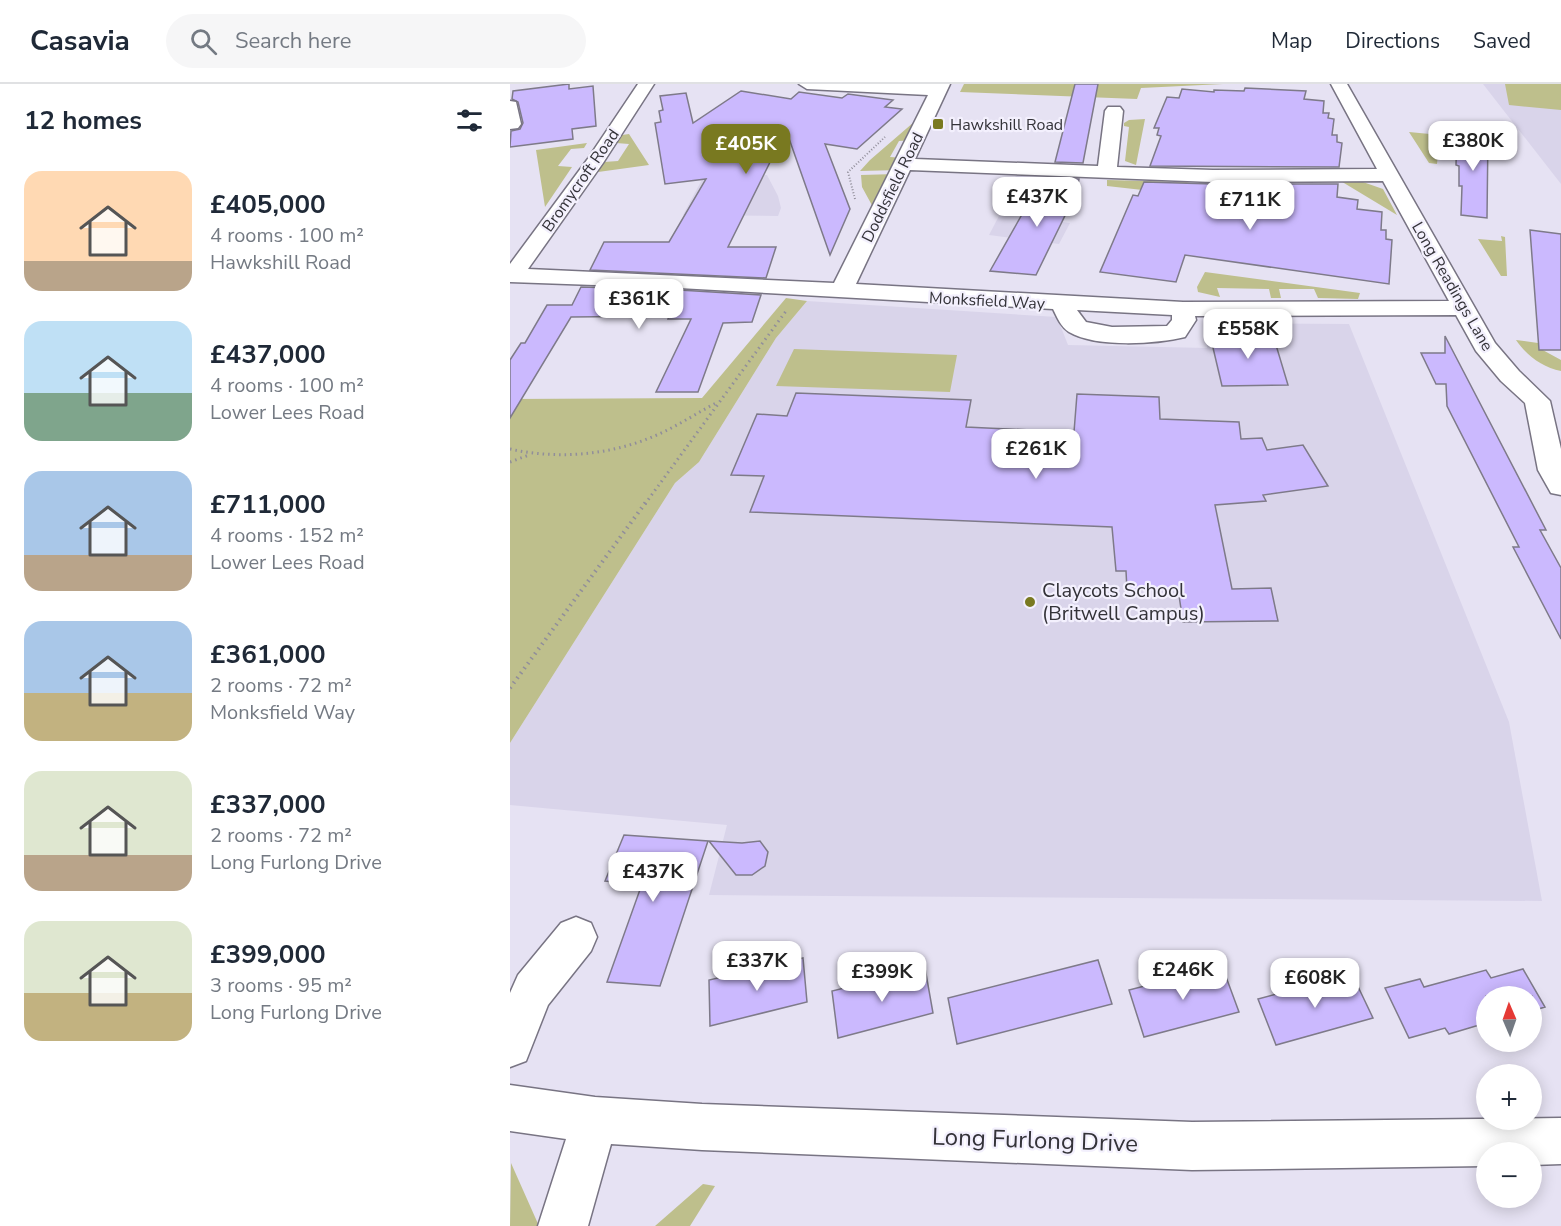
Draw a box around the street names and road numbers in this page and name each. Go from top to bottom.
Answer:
street label: Bromycroft Road [537,125,624,236]
street label: Doddsfield Road [857,129,929,246]
street label: Long Readings Lane [1406,218,1498,355]
street label: Monksfield Way [928,287,1046,315]
street label: Long Furlong Drive [931,1120,1139,1160]

